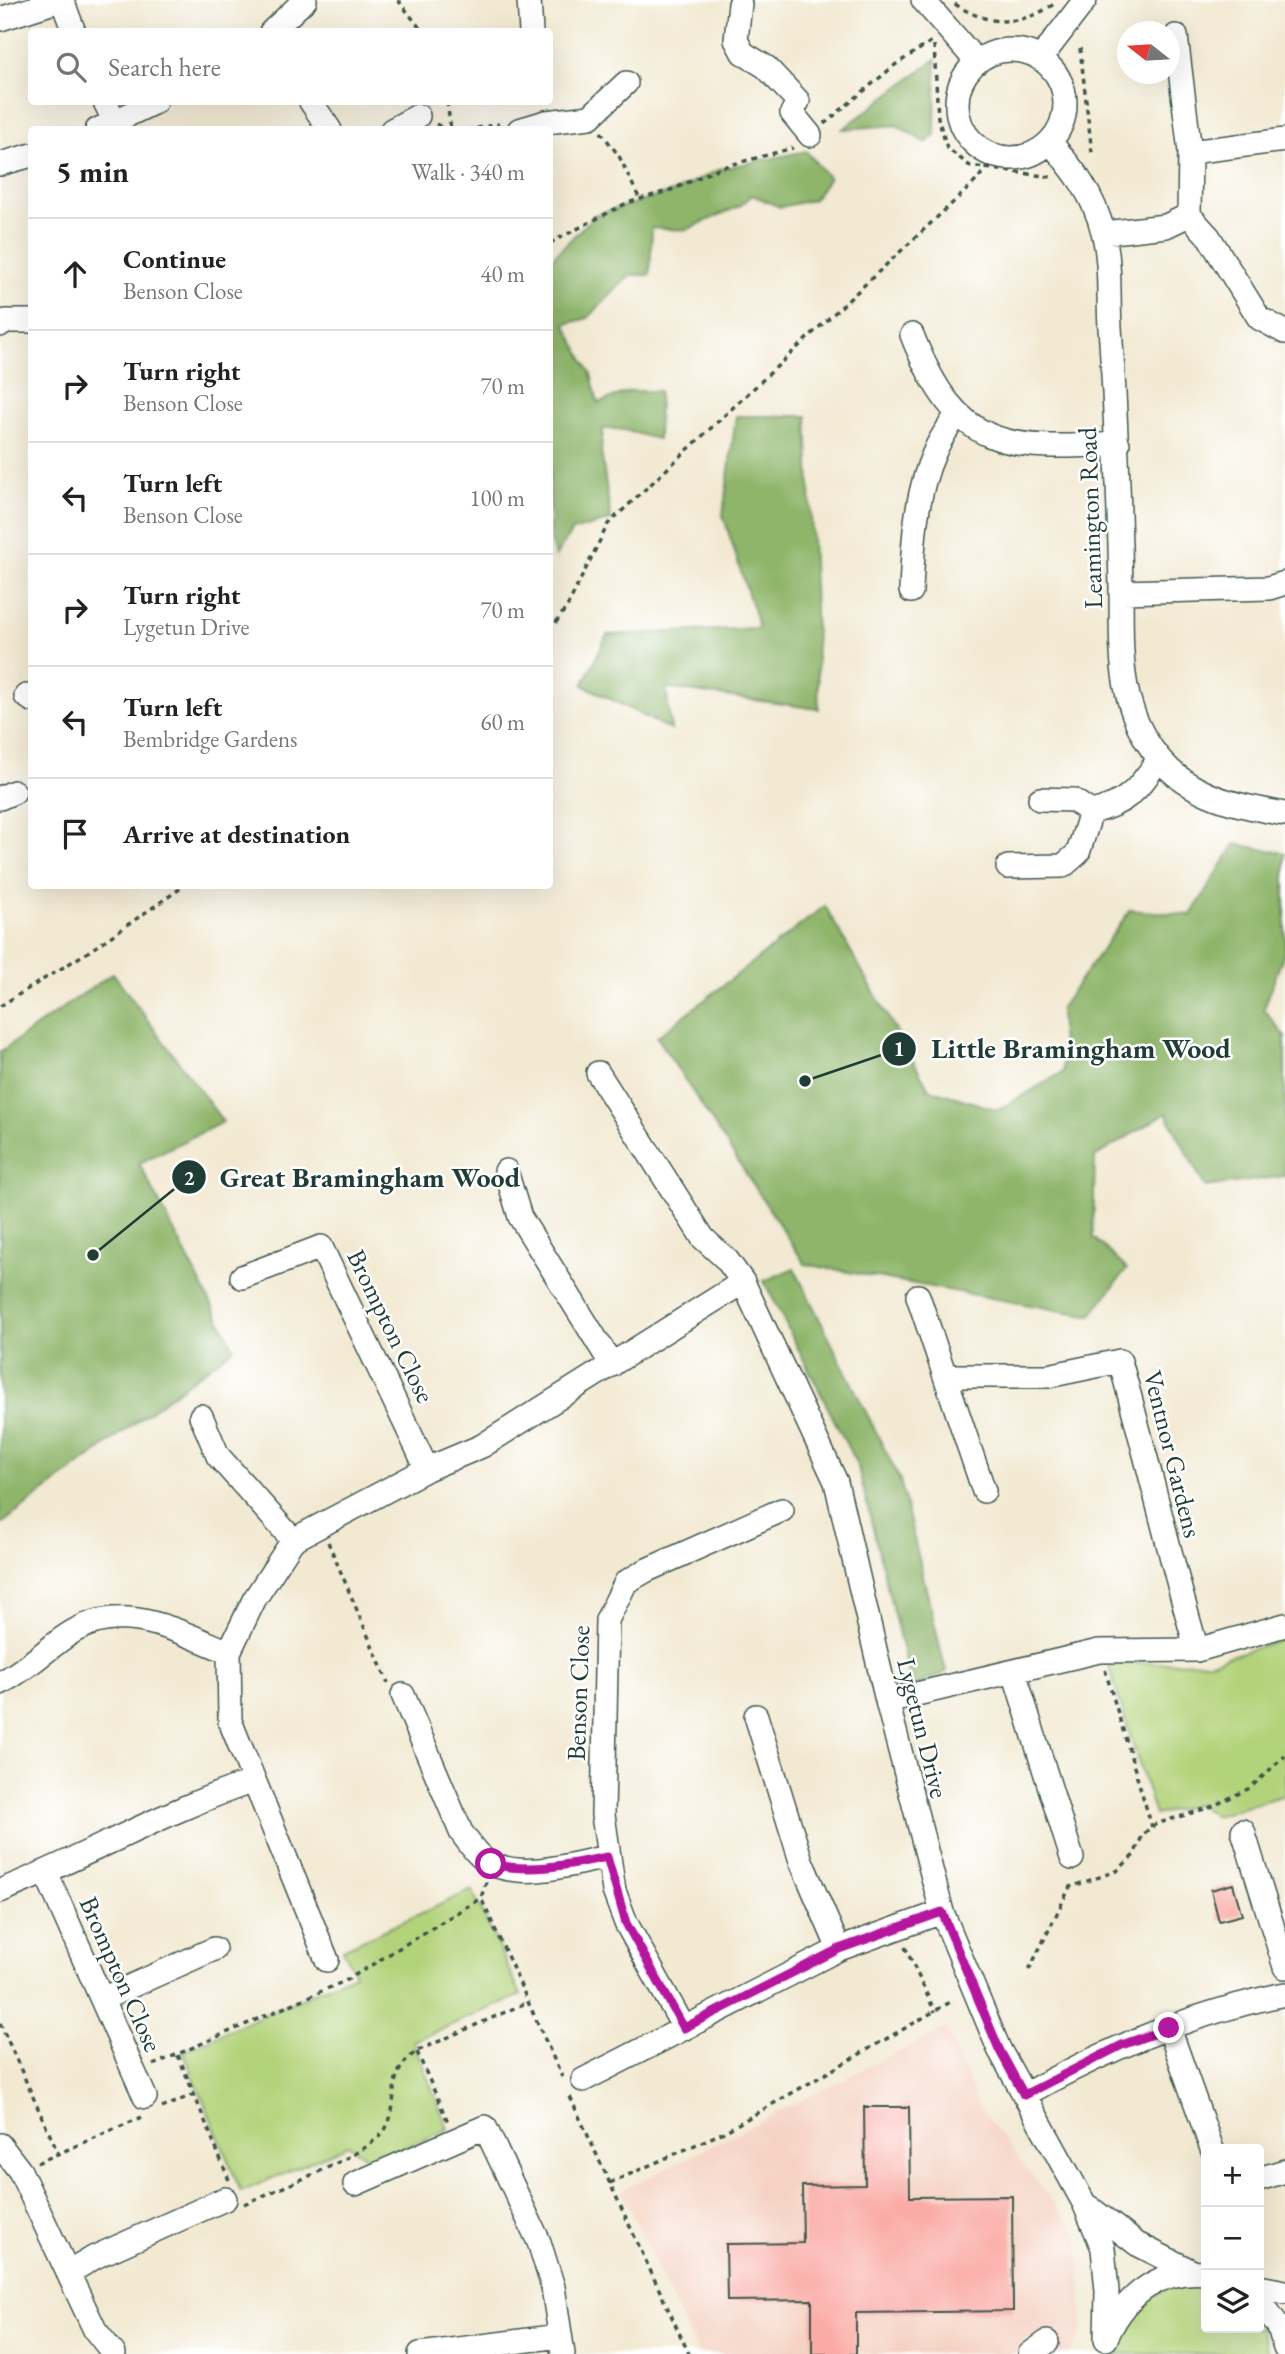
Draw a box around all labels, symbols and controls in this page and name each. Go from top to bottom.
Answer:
north arrow [1117,21,1180,84]
search box [28,28,553,105]
icon: search [52,48,90,86]
text: Search here [108,50,221,84]
text: 5 min [56,152,129,191]
text: Walk · 340 m [411,157,525,187]
text: Continue [123,242,226,276]
icon: ahead [56,255,94,293]
text: 40 m [480,259,525,289]
text: Benson Close [123,276,243,306]
text: Turn right [123,354,241,388]
icon: right [56,367,94,405]
text: 70 m [480,371,525,401]
text: Benson Close [123,388,243,418]
street label: Leamington Road [1070,426,1110,609]
text: Turn left [123,466,222,500]
icon: left [56,479,94,517]
text: 100 m [469,483,525,513]
text: Benson Close [123,500,243,530]
text: Turn right [123,578,241,612]
icon: right [56,591,94,629]
text: 70 m [480,595,525,625]
text: Lygetun Drive [123,612,250,642]
text: Turn left [123,690,222,724]
icon: left [56,703,94,741]
text: 60 m [480,707,525,737]
text: Bembridge Gardens [123,724,298,754]
icon: arrive [56,815,94,853]
text: Arrive at destination [123,817,350,851]
callout: Little Bramingham Wood [882,1024,1244,1073]
text: Little Bramingham Wood [931,1030,1231,1066]
text: 1 [893,1035,905,1062]
callout: Great Bramingham Wood [171,1153,534,1202]
text: Great Bramingham Wood [220,1159,521,1195]
text: 2 [183,1164,195,1191]
street label: Brompton Close [339,1244,443,1408]
street label: Ventnor Gardens [1136,1367,1210,1541]
street label: Benson Close [559,1625,597,1761]
street label: Lygetun Drive [889,1654,957,1802]
route start [475,1848,506,1879]
street label: Brompton Close [72,1891,170,2057]
route end [1153,2012,1184,2043]
map controls [1201,2144,1264,2333]
button: + [1201,2144,1264,2207]
button: − [1201,2207,1264,2270]
button: layers [1201,2270,1264,2333]

